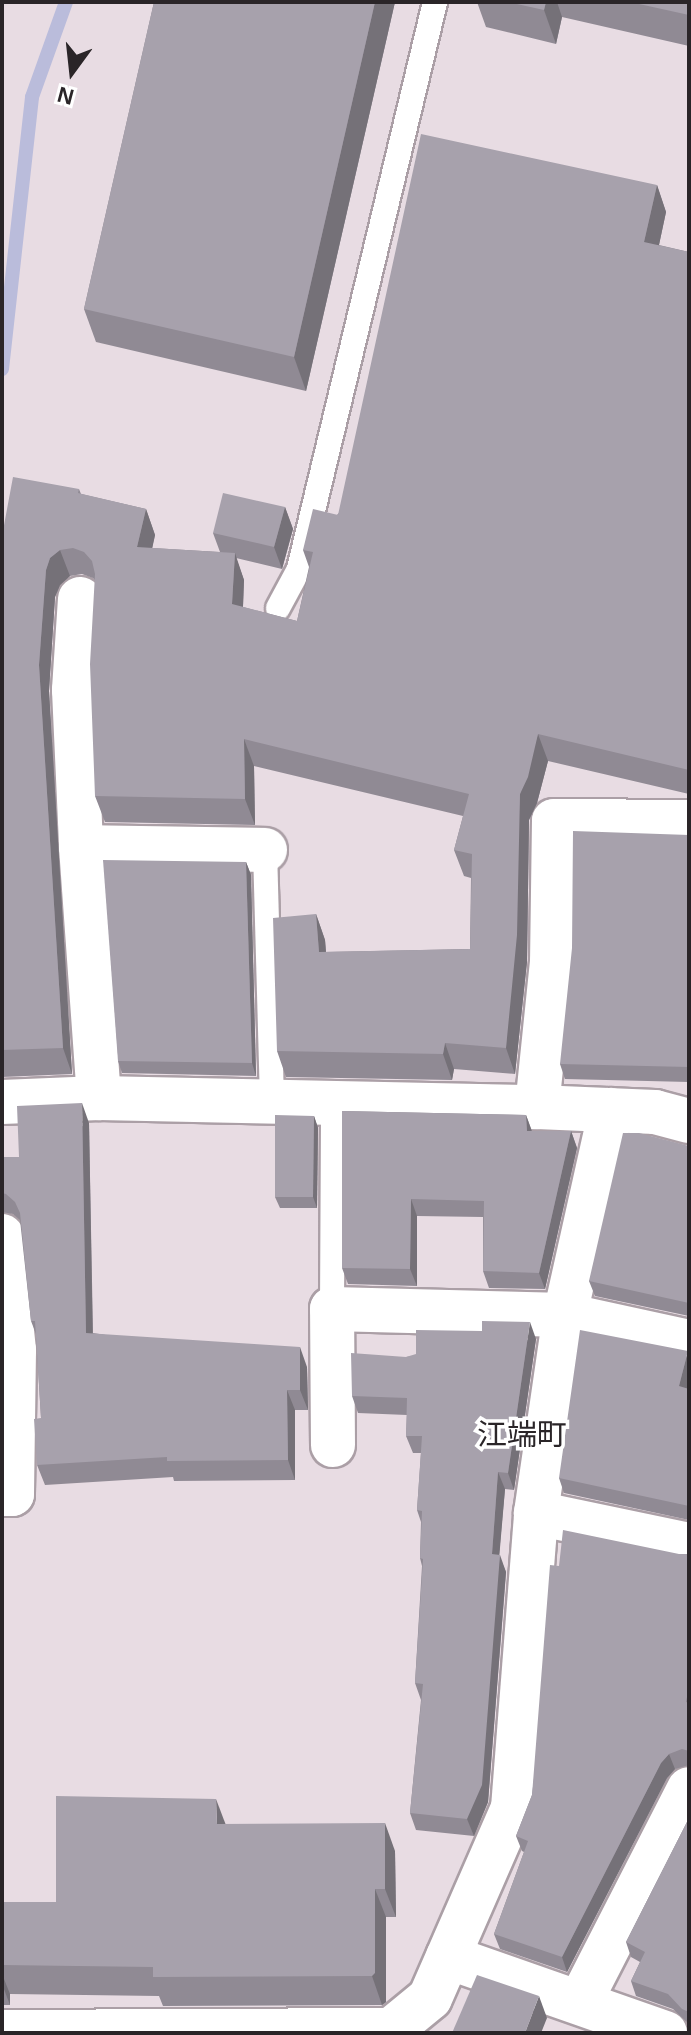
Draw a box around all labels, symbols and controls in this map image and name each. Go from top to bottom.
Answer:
north arrow [32,32,112,112]
text: N [55,82,77,110]
district label: 江端町 [477,1417,567,1453]

